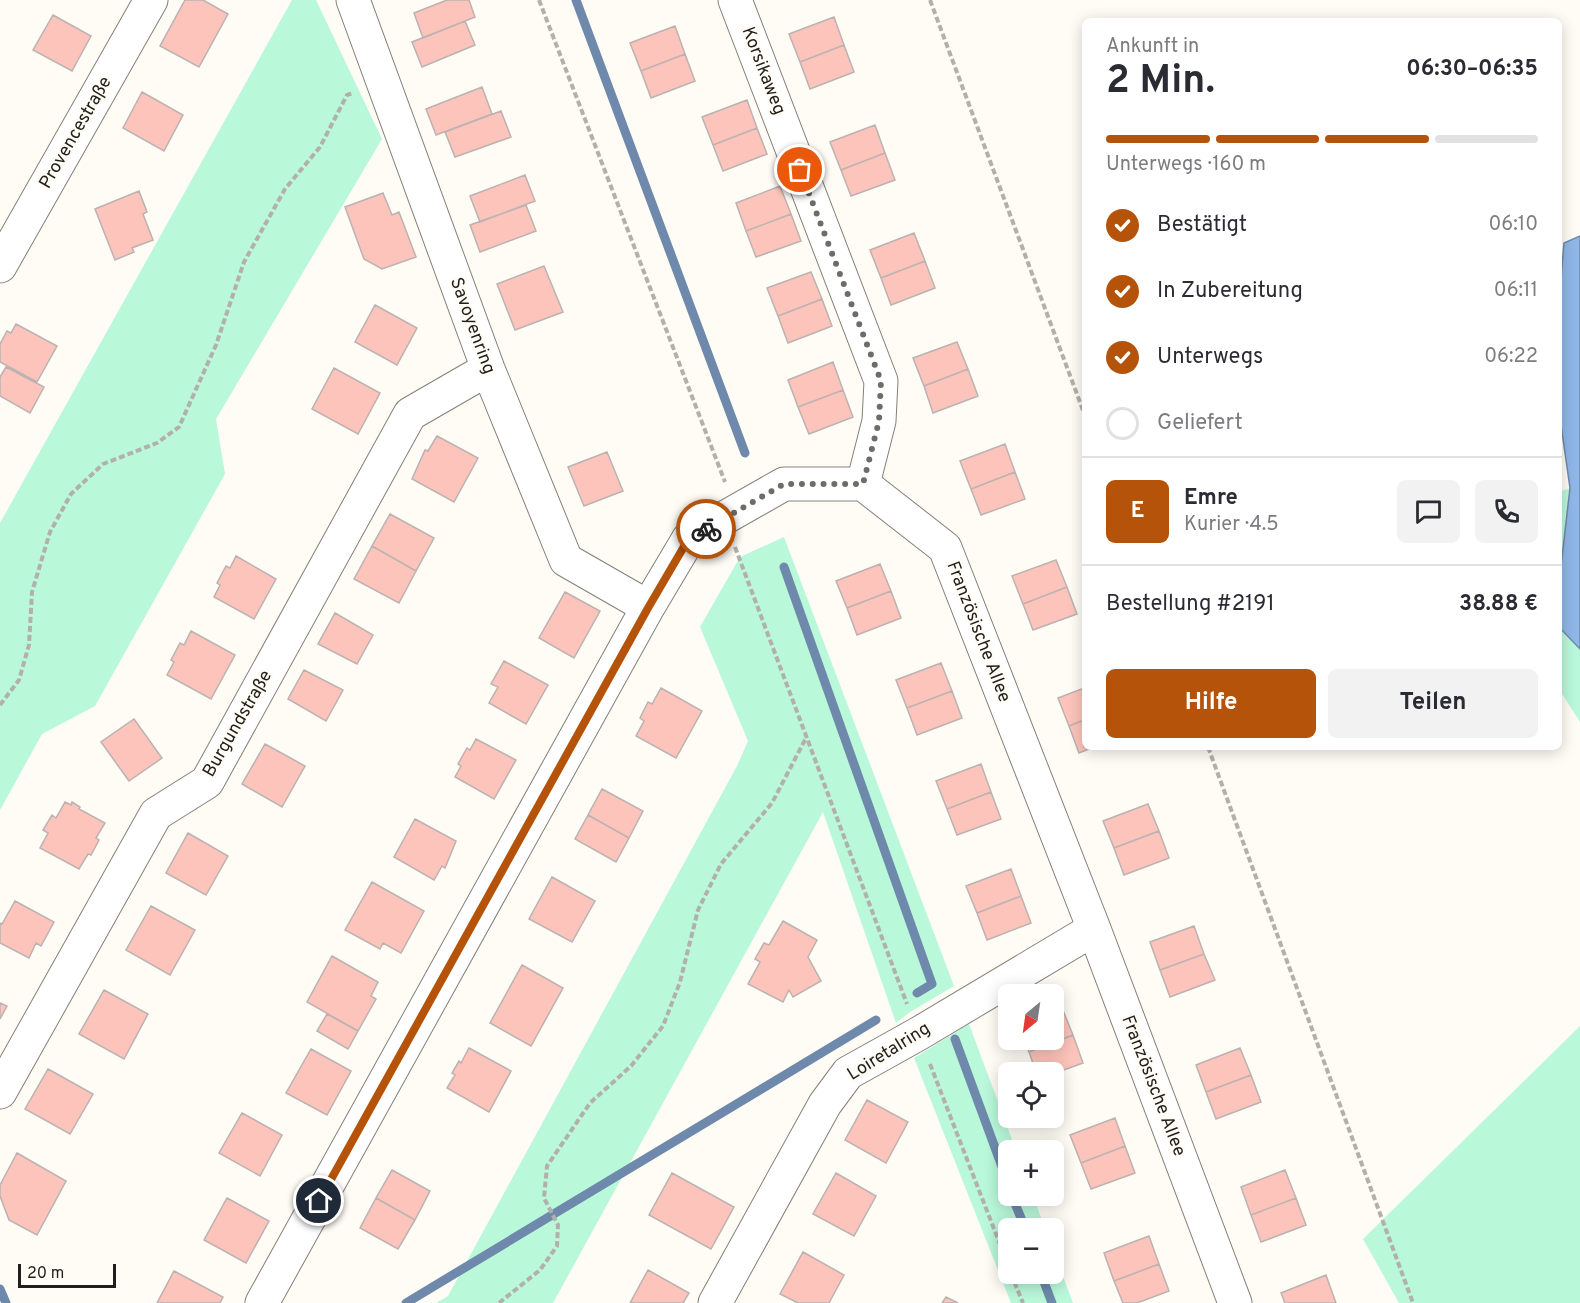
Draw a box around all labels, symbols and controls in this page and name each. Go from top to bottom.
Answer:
street label: Korsikaweg [736,24,790,118]
text: Ankunft in [1106,34,1199,60]
text: 06:30–06:35 [1406,56,1538,83]
text: 2 Min. [1106,58,1215,107]
street label: Provencestraße [35,73,117,193]
pin [774,144,825,195]
text: Unterwegs · 160 m [1106,152,1266,178]
icon: bag [783,153,816,186]
icon: check [1106,209,1139,242]
text: Bestätigt [1157,212,1247,239]
text: 06:10 [1488,212,1538,238]
street label: Savoyenring [444,275,500,377]
icon: check [1106,275,1139,308]
text: In Zubereitung [1157,278,1303,305]
text: 06:11 [1494,278,1538,304]
icon: check [1106,341,1139,374]
text: Unterwegs [1157,344,1263,371]
text: 06:22 [1484,344,1538,370]
text: Geliefert [1157,410,1243,437]
button: chat [1397,480,1460,543]
button: phone [1475,480,1538,543]
text: Emre [1184,485,1238,512]
text: E [1131,498,1144,525]
courier [676,499,736,559]
text: Kurier · 4.5 [1184,512,1279,538]
icon: bike [690,513,723,546]
street label: Französische Allee [941,558,1015,706]
text: Bestellung #2191 [1106,591,1275,618]
text: 38.88 € [1459,591,1538,618]
street label: Burgundstraße [198,666,278,782]
button: Hilfe [1106,669,1316,738]
button: Teilen [1328,669,1538,738]
north arrow [998,984,1064,1050]
map controls [998,984,1064,1284]
street label: Französische Allee [1116,1012,1190,1160]
street label: Loiretalring [843,1017,935,1087]
button: locate [998,1062,1064,1128]
button: + [998,1140,1064,1206]
pin [293,1175,344,1226]
icon: home [302,1184,335,1217]
button: − [998,1218,1064,1284]
scale bar [18,1261,116,1288]
text: 20 m [27,1264,64,1284]

